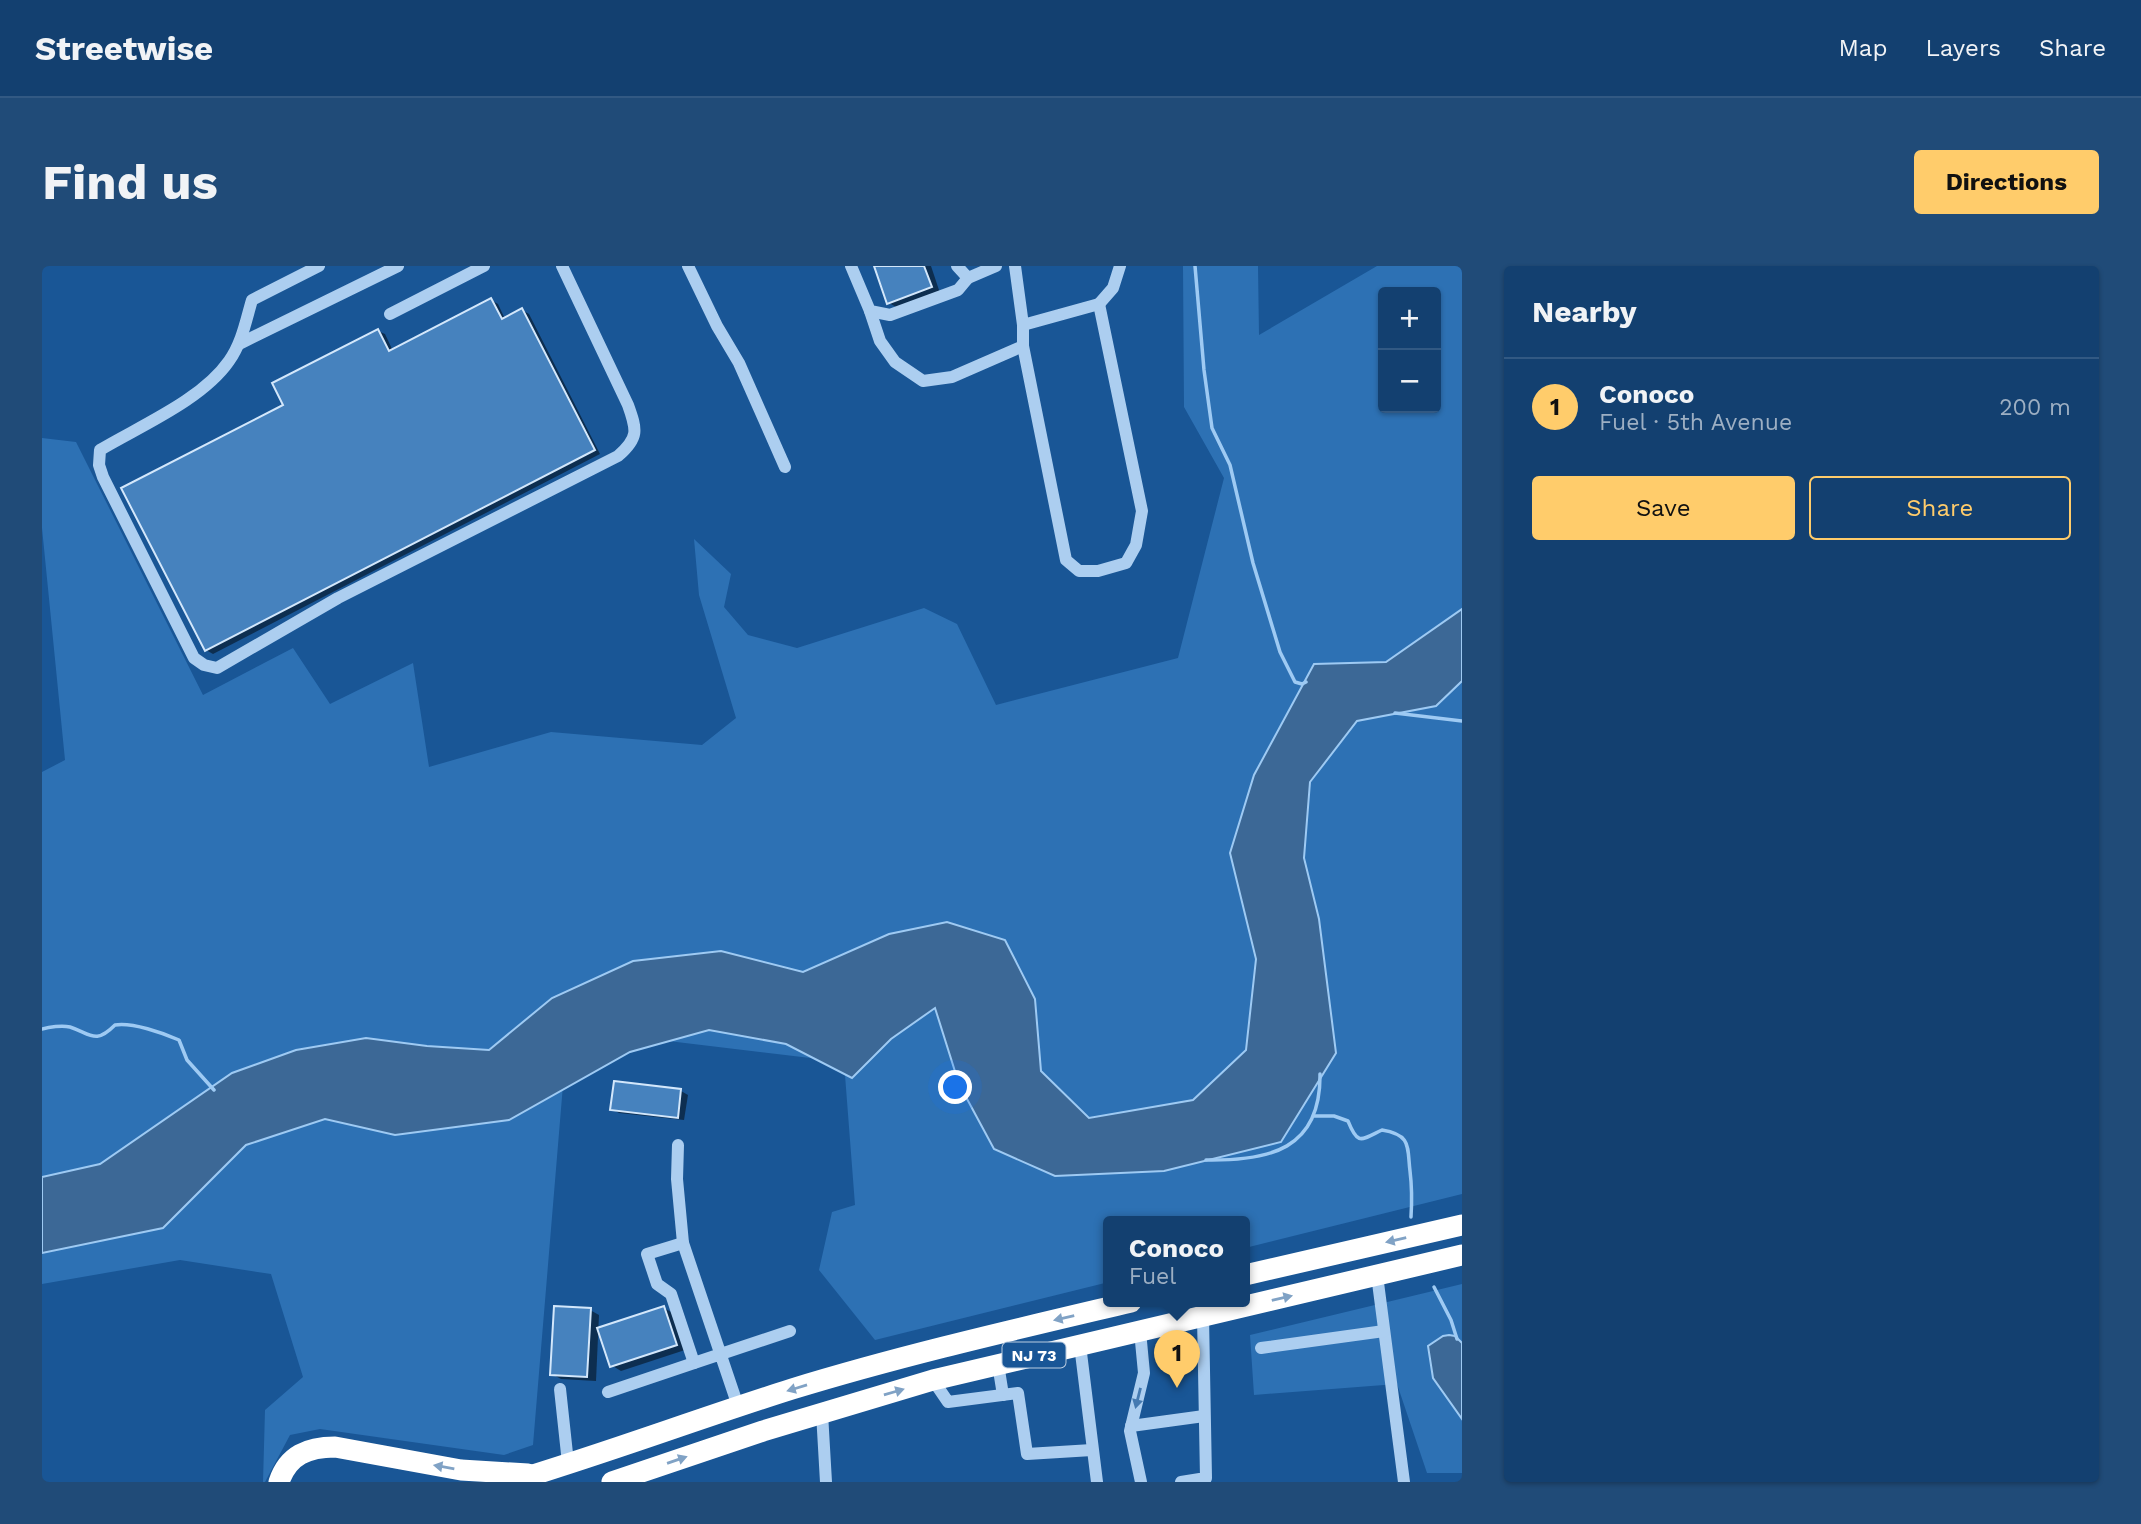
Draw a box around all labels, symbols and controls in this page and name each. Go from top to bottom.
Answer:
text: Streetwise [35,29,213,68]
text: Map [1839,34,1887,62]
text: Layers [1925,34,2001,62]
text: Share [2039,34,2106,62]
button: Directions [1914,150,2099,214]
text: Find us [42,153,218,211]
map controls [1378,287,1441,413]
button: + [1378,287,1441,350]
text: Nearby [1532,294,1637,329]
button: − [1378,350,1441,413]
text: Conoco [1599,379,1694,409]
text: 1 [1550,394,1560,421]
text: 200 m [1999,394,2071,421]
text: Fuel · 5th Avenue [1599,409,1792,436]
button: Save [1532,476,1795,540]
button: Share [1809,476,2071,540]
your location [938,1070,972,1104]
popup [1103,1216,1250,1307]
text: Conoco [1129,1233,1224,1263]
one-way arrow [1384,1235,1406,1246]
text: Fuel [1129,1263,1176,1290]
one-way arrow [1271,1292,1293,1303]
one-way arrow [1053,1312,1075,1323]
pin: 1 [1154,1330,1200,1388]
road number: NJ 73 [1002,1343,1066,1368]
one-way arrow [786,1383,807,1393]
one-way arrow [884,1386,905,1396]
one-way arrow [1132,1387,1143,1409]
one-way arrow [667,1454,688,1465]
one-way arrow [433,1461,455,1472]

